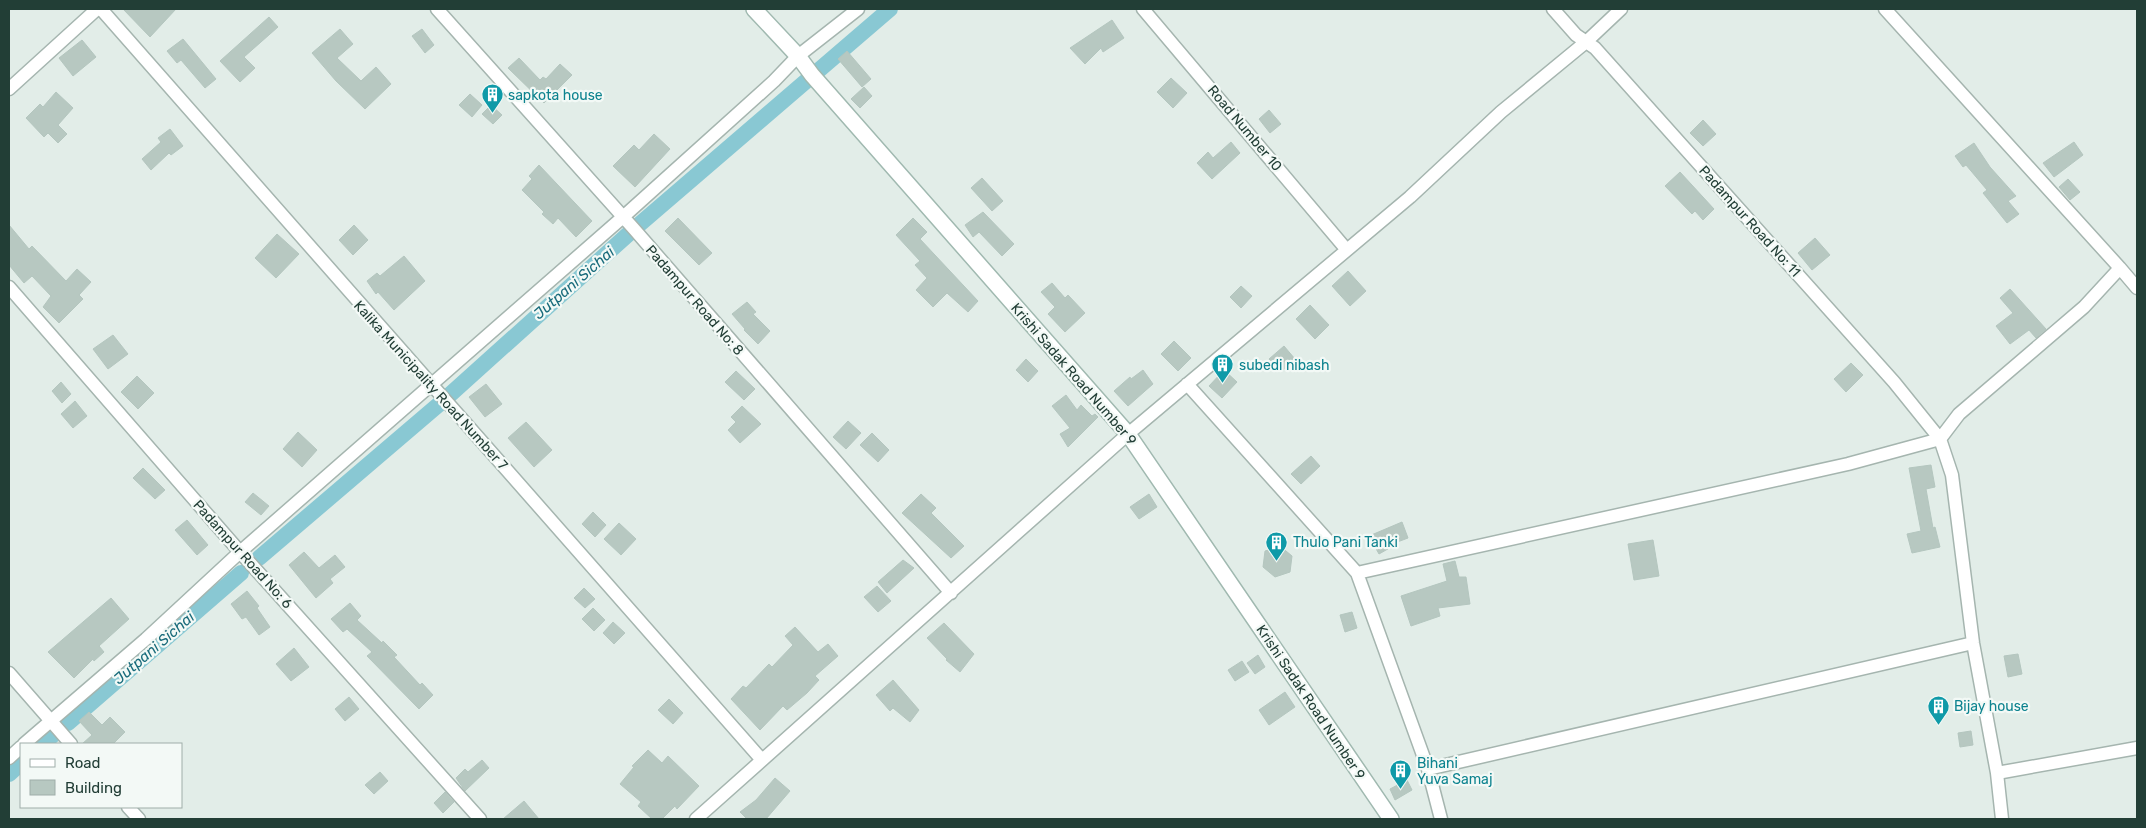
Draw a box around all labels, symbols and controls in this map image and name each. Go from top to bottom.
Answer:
street label: Road Number 10 [1204,82,1285,175]
building icon: sapkota house [480,83,504,114]
place label: sapkota house [508,87,603,104]
street label: Padampur Road No: 11 [1695,162,1804,280]
street label: Padampur Road No: 8 [642,242,747,359]
water label: Jutpani Sichai [530,243,618,323]
street label: Kalika Municipality Road Number 7 [350,297,511,473]
street label: Krishi Sadak Road Number 9 [1007,300,1140,449]
building icon: subedi nibash [1211,353,1235,384]
place label: subedi nibash [1239,357,1329,374]
street label: Padampur Road No: 6 [189,497,296,612]
building icon: Thulo Pani Tanki [1265,530,1289,561]
place label: Thulo Pani Tanki [1293,534,1398,551]
water label: Jutpani Sichai [110,608,198,688]
street label: Krishi Sadak Road Number 9 [1252,622,1369,783]
building icon: Bijay house [1926,694,1950,725]
place label: Bijay house [1954,698,2029,715]
legend [20,743,182,808]
text: Road [65,754,101,772]
place label: Bihani Yuva Samaj [1417,755,1493,788]
building icon: Bihani Yuva Samaj [1389,759,1413,790]
text: Building [65,779,122,797]

